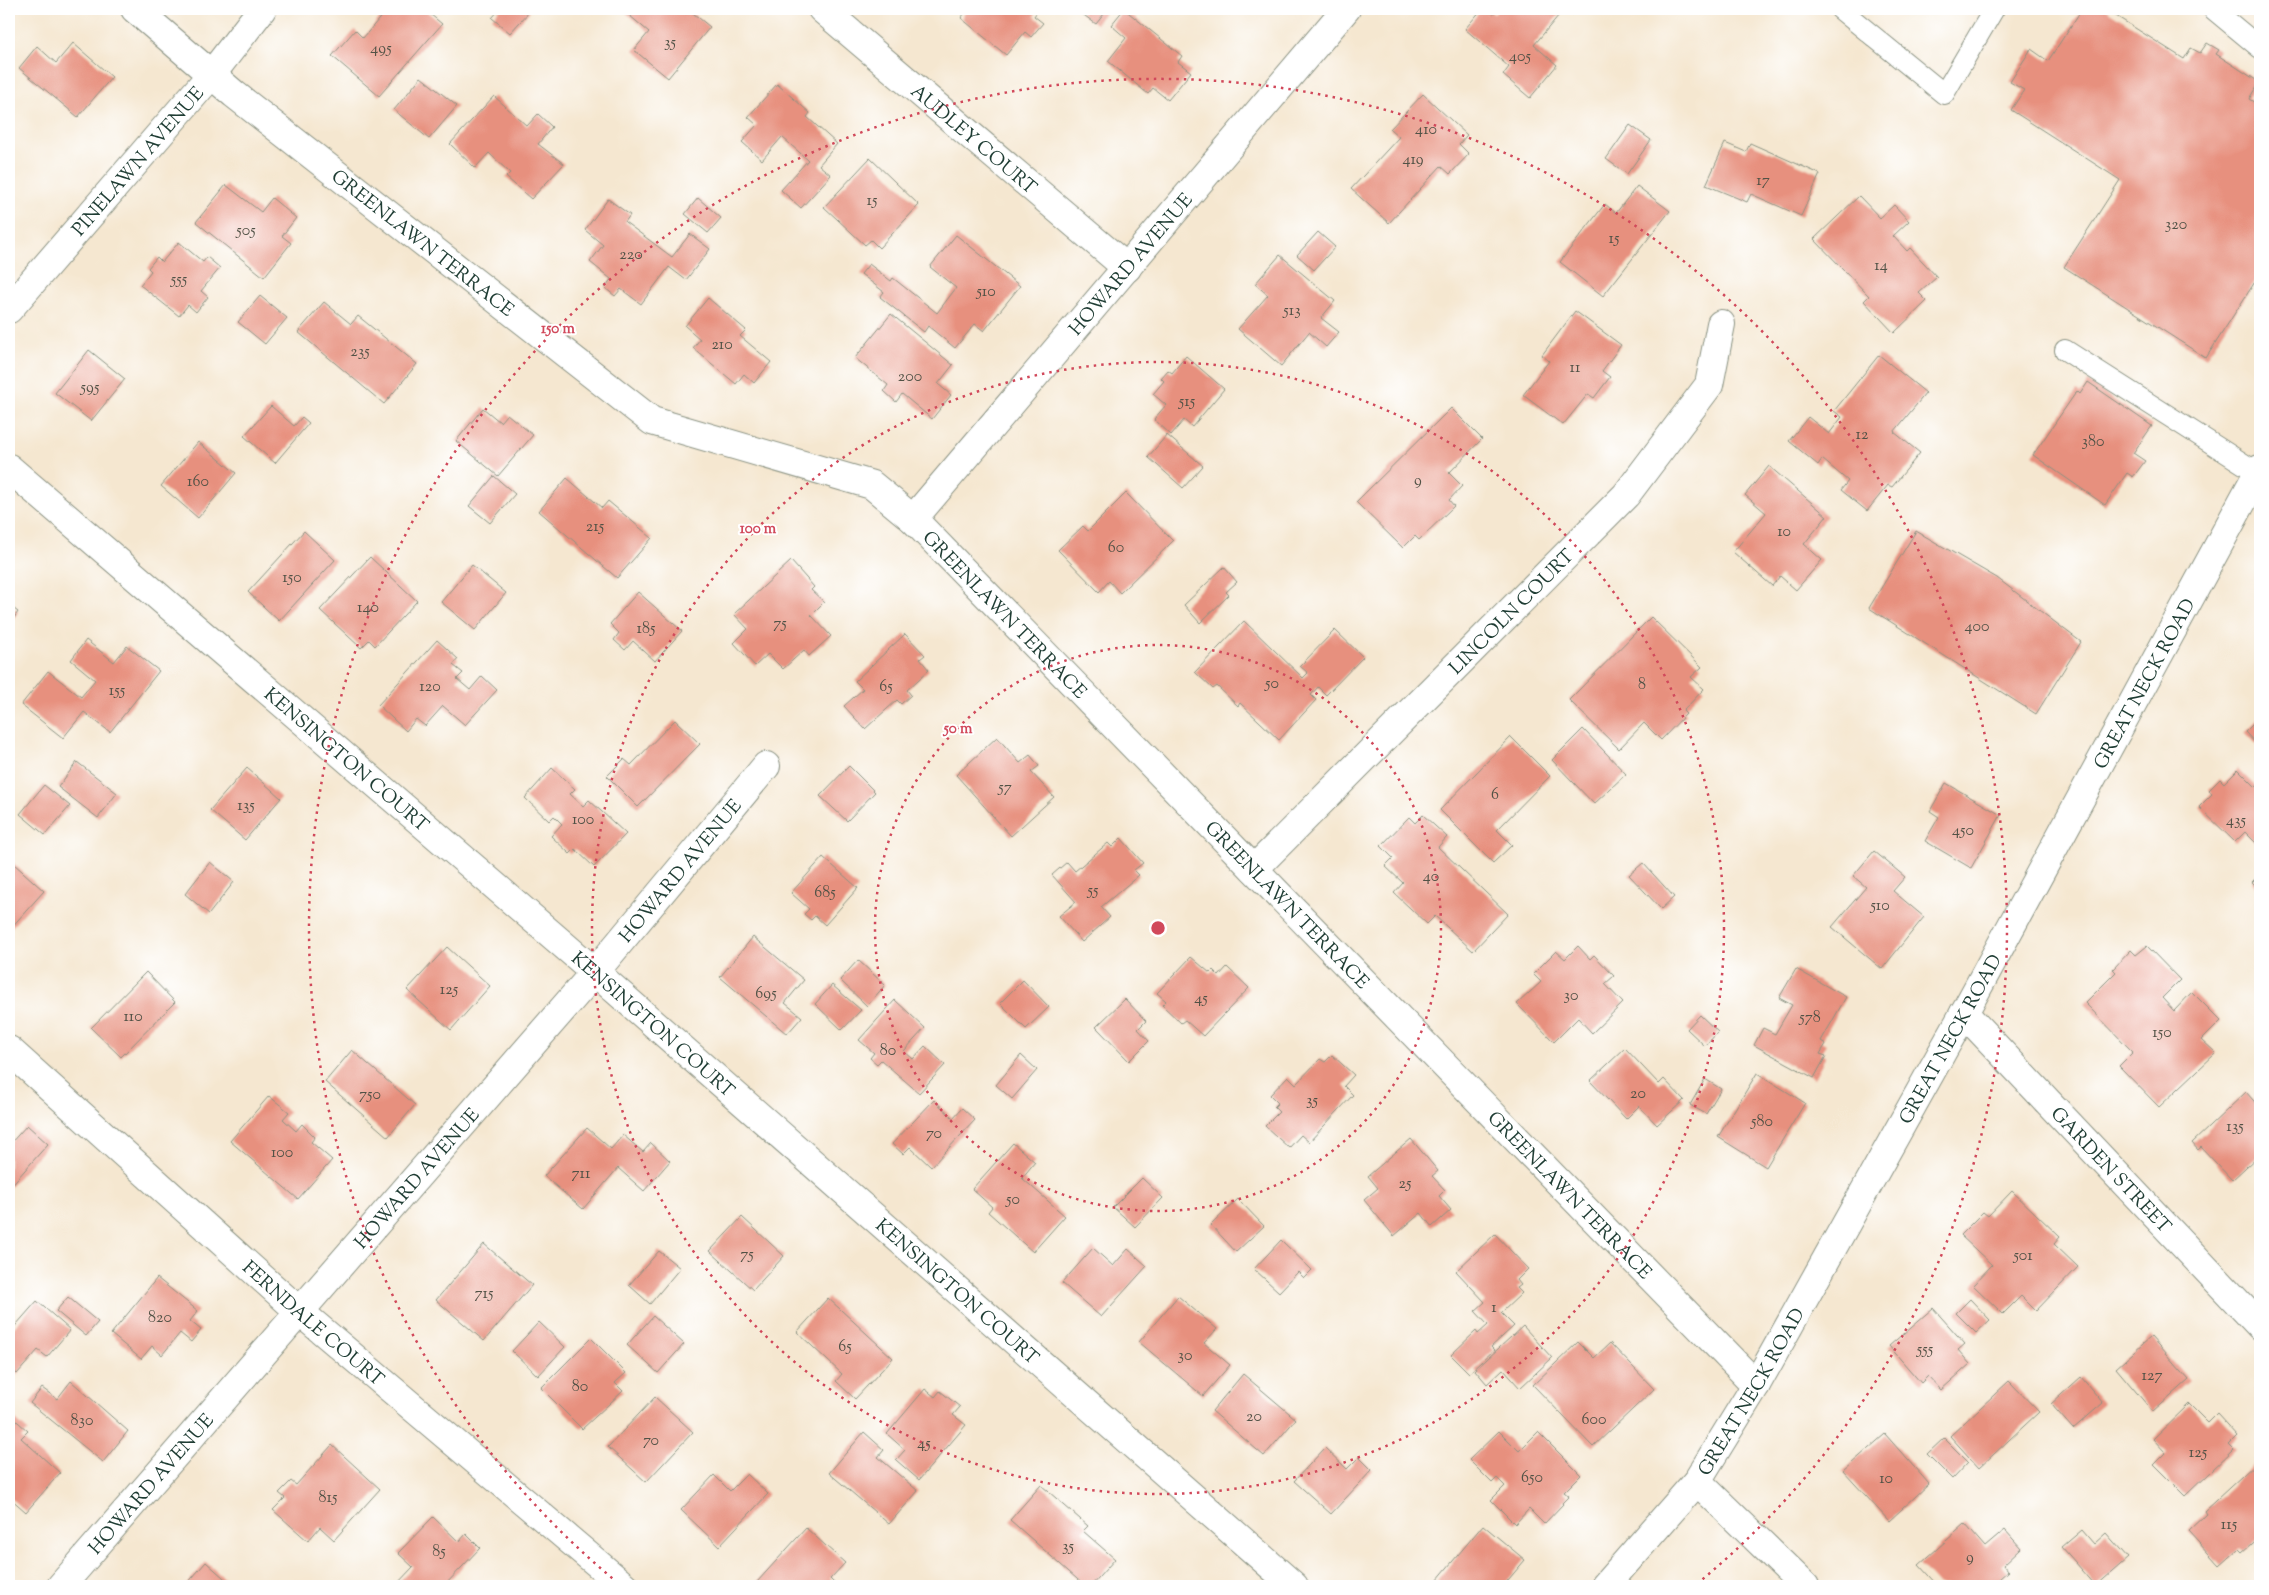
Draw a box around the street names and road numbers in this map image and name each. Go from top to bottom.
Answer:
street label: AUDLEY COURT [904,79,1042,202]
street label: PINELAWN AVENUE [67,81,212,243]
street label: GREENLAWN TERRACE [325,164,519,325]
street label: HOWARD AVENUE [1063,188,1200,342]
street label: GREENLAWN TERRACE [915,525,1092,706]
street label: LINCOLN COURT [1444,544,1581,682]
street label: GREAT NECK ROAD [2088,594,2203,775]
street label: KENSINGTON COURT [257,682,434,839]
street label: HOWARD AVENUE [614,794,749,949]
street label: GREENLAWN TERRACE [1198,816,1375,996]
street label: KENSINGTON COURT [564,946,740,1105]
street label: GREAT NECK ROAD [1894,950,2010,1130]
street label: GARDEN STREET [2043,1102,2176,1240]
street label: HOWARD AVENUE [349,1103,487,1256]
street label: GREENLAWN TERRACE [1480,1106,1657,1287]
street label: KENSINGTON COURT [869,1213,1044,1372]
street label: FERNDALE COURT [235,1255,389,1394]
street label: GREAT NECK ROAD [1692,1304,1812,1482]
street label: HOWARD AVENUE [83,1408,221,1561]

